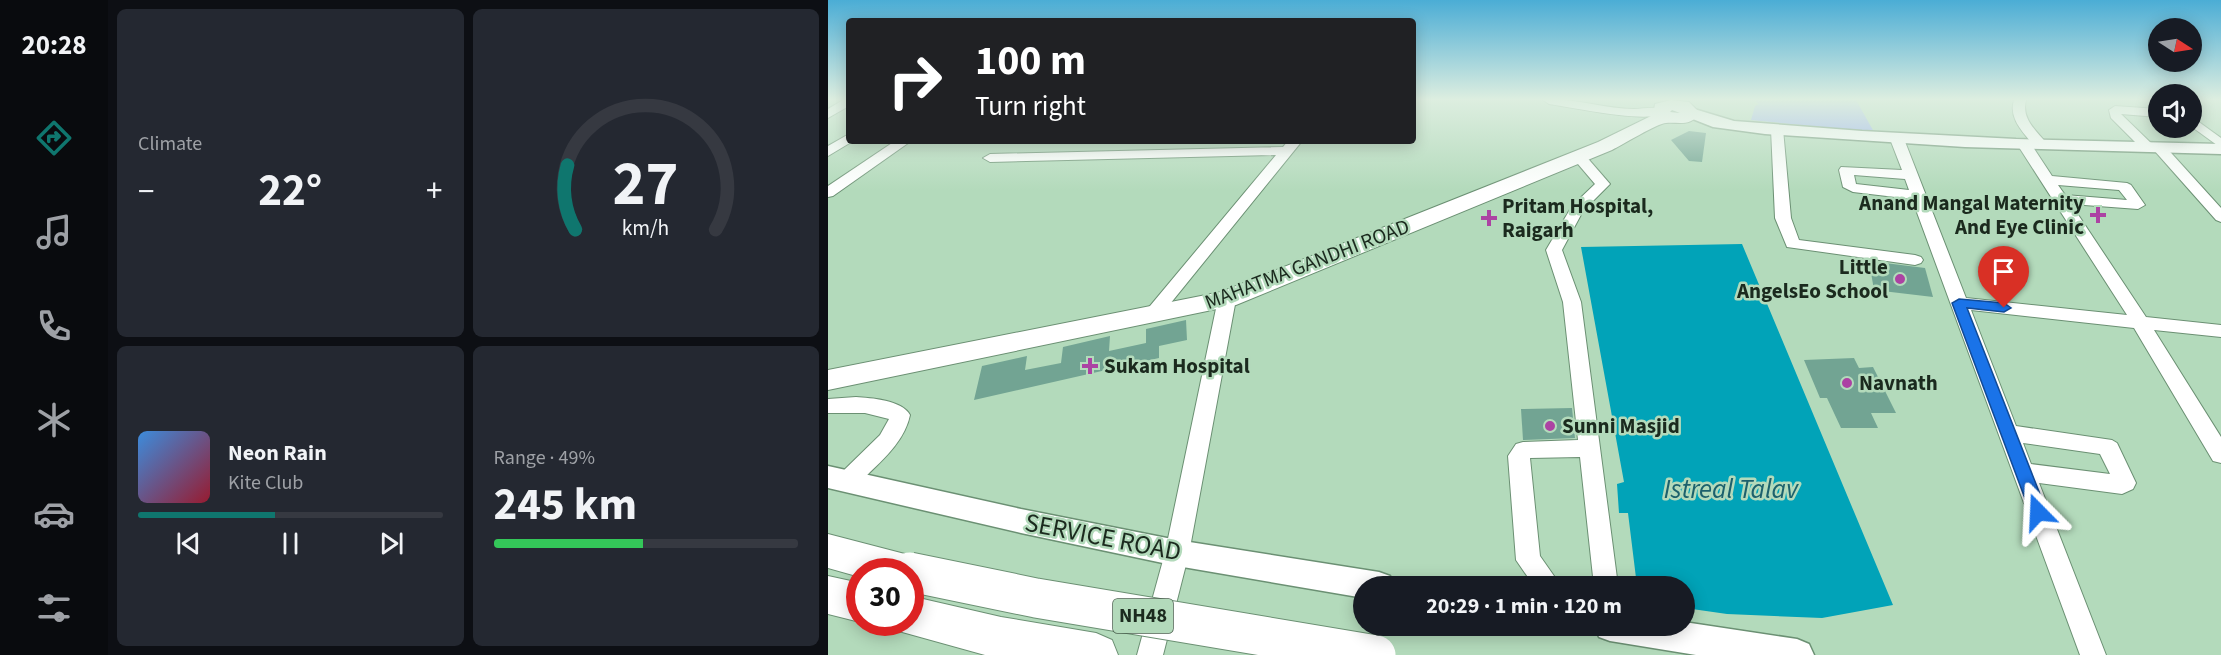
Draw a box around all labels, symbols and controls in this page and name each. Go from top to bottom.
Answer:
north arrow [2148,18,2202,72]
map controls [2148,18,2202,138]
text: 20:28 [21,26,87,65]
text: 100 m [975,31,1086,91]
icon: right [876,42,954,120]
button: sound [2148,84,2202,138]
text: Turn right [975,87,1086,126]
icon: directions [33,117,75,159]
text: Climate [138,130,202,158]
text: 27 [613,140,679,229]
text: 22° [258,159,322,223]
text: − [138,168,154,215]
text: + [426,168,442,215]
place label: Anand Mangal Maternity And Eye Clinic [1858,188,2084,242]
place label: Pritam Hospital, Raigarh [1502,191,1653,245]
marker: Anand Mangal Maternity And Eye Clinic [2089,206,2107,224]
marker: Pritam Hospital, Raigarh [1480,209,1498,227]
icon: music [33,211,75,253]
street label: MAHATMA GANDHI ROAD [1200,211,1414,317]
text: km/h [622,213,670,244]
pin [1978,246,2029,308]
place label: Little AngelsEo School [1736,252,1888,306]
icon: arrive [1987,255,2020,288]
marker: Little AngelsEo School [1893,272,1907,286]
icon: phone [33,305,75,347]
place label: Sukam Hospital [1104,351,1250,381]
marker: Sukam Hospital [1081,357,1099,375]
place label: Navnath [1859,368,1938,398]
marker: Navnath [1840,376,1854,390]
icon: climate [33,399,75,441]
place label: Sunni Masjid [1562,411,1680,441]
marker: Sunni Masjid [1543,419,1557,433]
text: Neon Rain [228,437,327,469]
text: Range · 49% [494,444,595,472]
text: Kite Club [228,469,303,497]
water label: Istreal Talav [1664,470,1799,509]
text: 245 km [494,473,637,537]
position arrow [2006,480,2070,544]
icon: car [33,493,75,535]
street label: SERVICE ROAD [1022,504,1184,570]
icon: previous [172,527,205,560]
icon: pause [274,527,307,560]
icon: next [375,527,408,560]
speed limit sign: 30 [846,558,924,636]
icon: filters [33,587,75,629]
text: 20:29 · 1 min · 120 m [1426,590,1622,622]
road number: NH48 [1113,599,1173,633]

